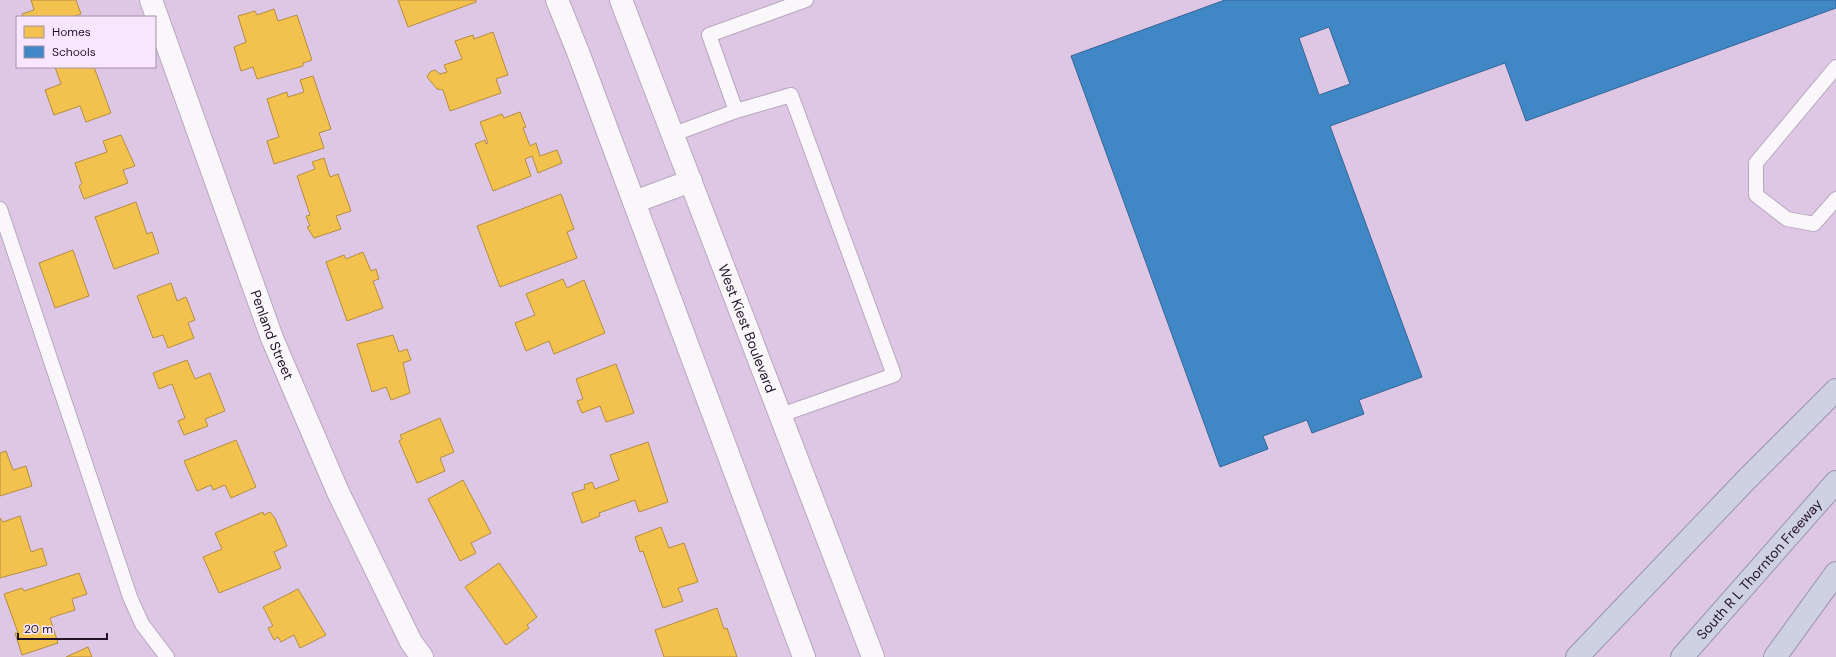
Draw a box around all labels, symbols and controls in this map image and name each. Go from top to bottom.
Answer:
legend [16,16,156,68]
text: Homes [52,24,91,40]
text: Schools [52,44,96,60]
street label: West Kiest Boulevard [714,262,780,395]
street label: Penland Street [247,288,298,382]
street label: South R L Thornton Freeway [1693,495,1826,643]
scale bar [18,615,107,641]
text: 20 m [24,621,53,637]

